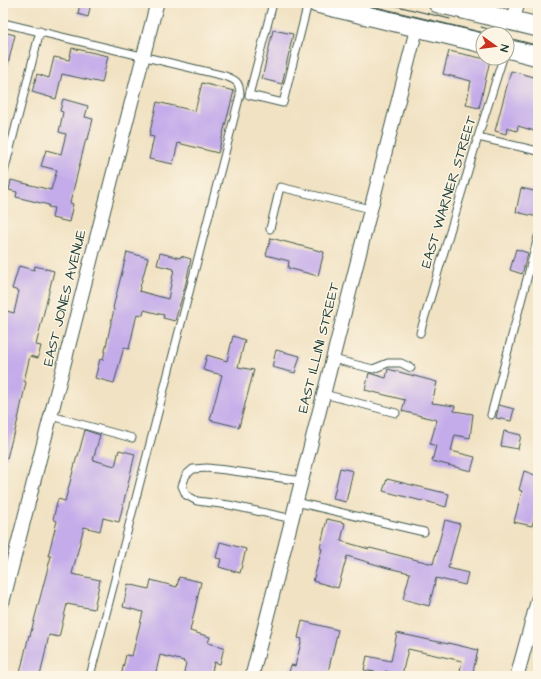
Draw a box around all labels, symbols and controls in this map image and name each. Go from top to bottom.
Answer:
north arrow [475,26,515,66]
text: N [496,43,512,54]
street label: EAST WARNER STREET [416,113,482,271]
street label: EAST JONES AVENUE [38,227,92,368]
street label: EAST ILLINI STREET [293,280,345,415]

